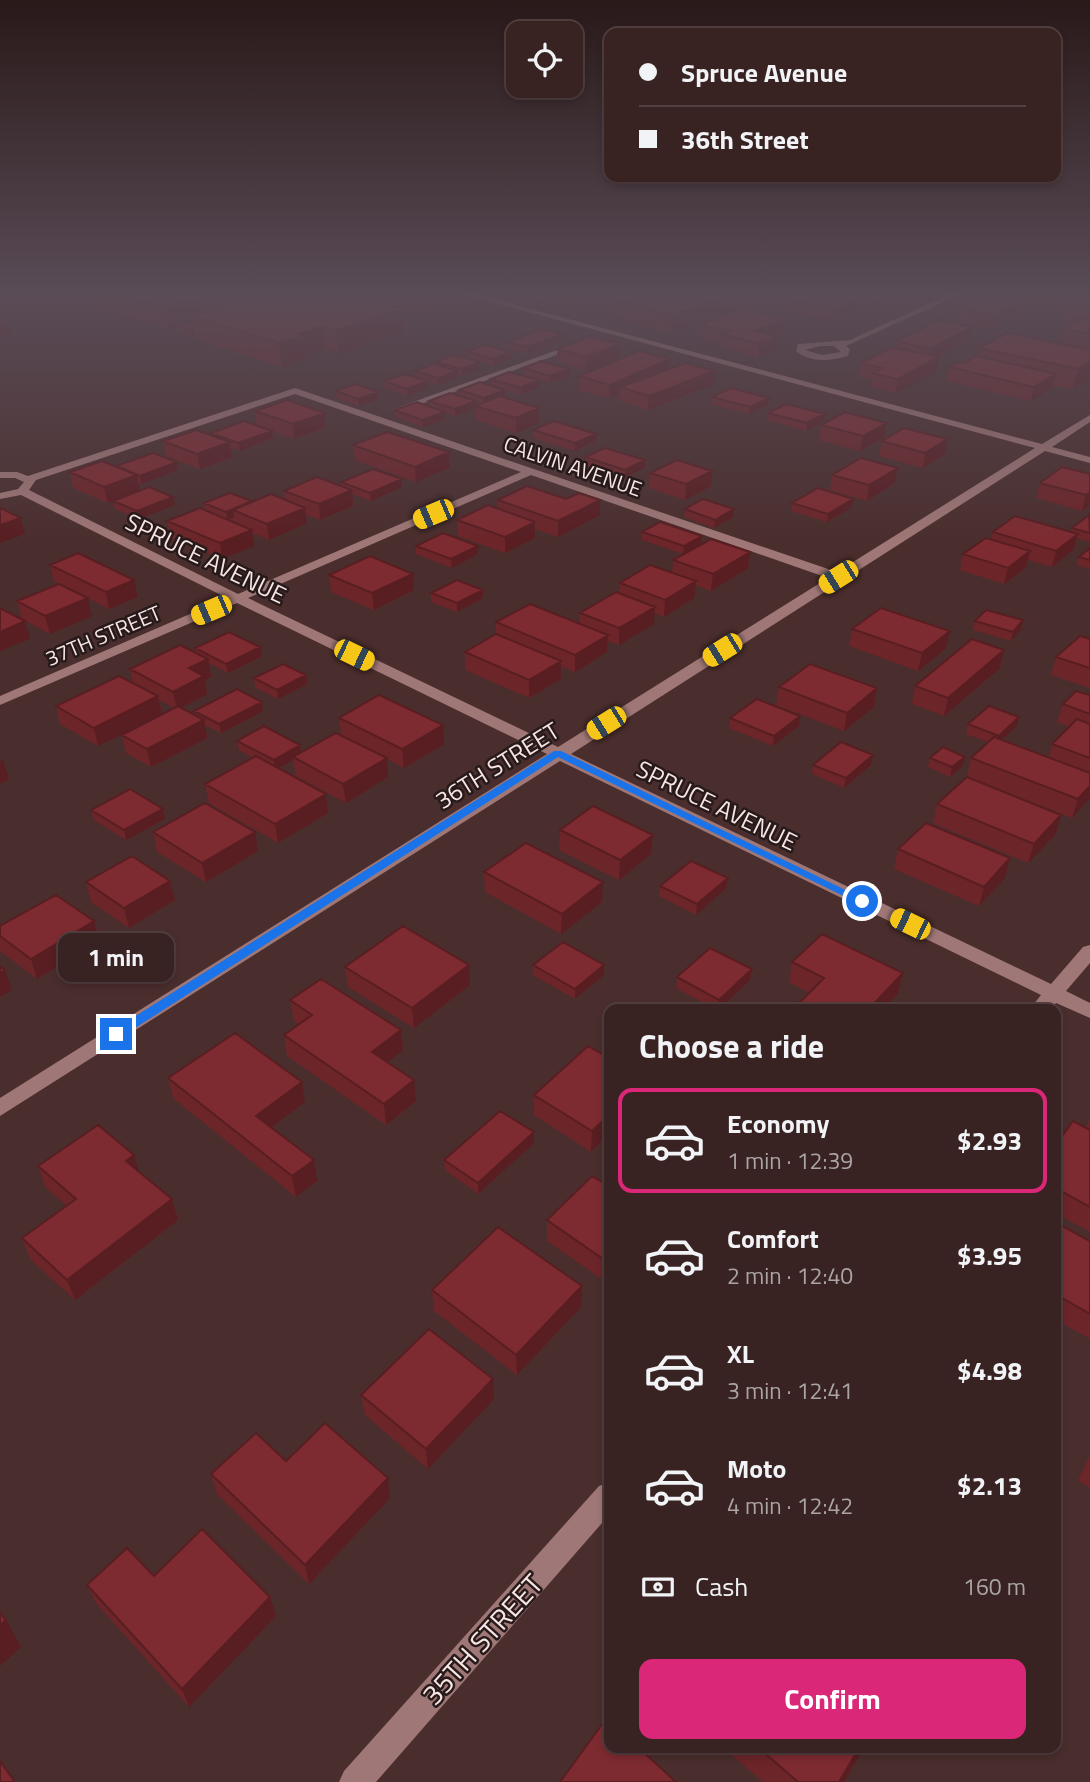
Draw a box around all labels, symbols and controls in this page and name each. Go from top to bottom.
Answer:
map controls [506,21,583,98]
button: locate [506,21,583,98]
text: Spruce Avenue [681,53,847,92]
text: 36th Street [681,120,809,159]
street label: CALVIN AVENUE [500,427,646,505]
car [410,496,457,532]
street label: SPRUCE AVENUE [119,503,293,613]
car [815,557,862,597]
car [188,592,235,628]
street label: 37TH STREET [40,596,166,674]
car [699,630,746,670]
car [331,636,378,674]
car [583,703,630,743]
street label: 36TH STREET [428,712,566,818]
street label: SPRUCE AVENUE [630,750,804,860]
route start [846,885,878,917]
car [887,905,934,943]
callout: 1 min [58,932,174,982]
text: 1 min [88,940,144,975]
route end [100,1018,132,1050]
text: Choose a ride [639,1022,824,1070]
text: Economy [727,1104,829,1143]
icon: car [643,1109,706,1172]
text: $2.93 [957,1121,1022,1160]
text: 1 min · 12:39 [727,1143,853,1178]
text: Comfort [727,1219,819,1258]
icon: car [643,1224,706,1287]
text: $3.95 [957,1236,1022,1275]
text: 2 min · 12:40 [727,1258,853,1293]
text: XL [727,1334,754,1373]
icon: car [643,1339,706,1402]
text: $4.98 [957,1351,1022,1390]
text: 3 min · 12:41 [727,1373,853,1408]
text: Moto [727,1449,786,1488]
icon: car [643,1454,706,1517]
text: $2.13 [957,1466,1022,1505]
text: 4 min · 12:42 [727,1488,853,1523]
street label: 35TH STREET [411,1563,553,1714]
text: Cash [695,1567,748,1606]
icon: cash [639,1568,677,1606]
text: 160 m [963,1569,1026,1604]
button: Confirm [639,1659,1026,1739]

